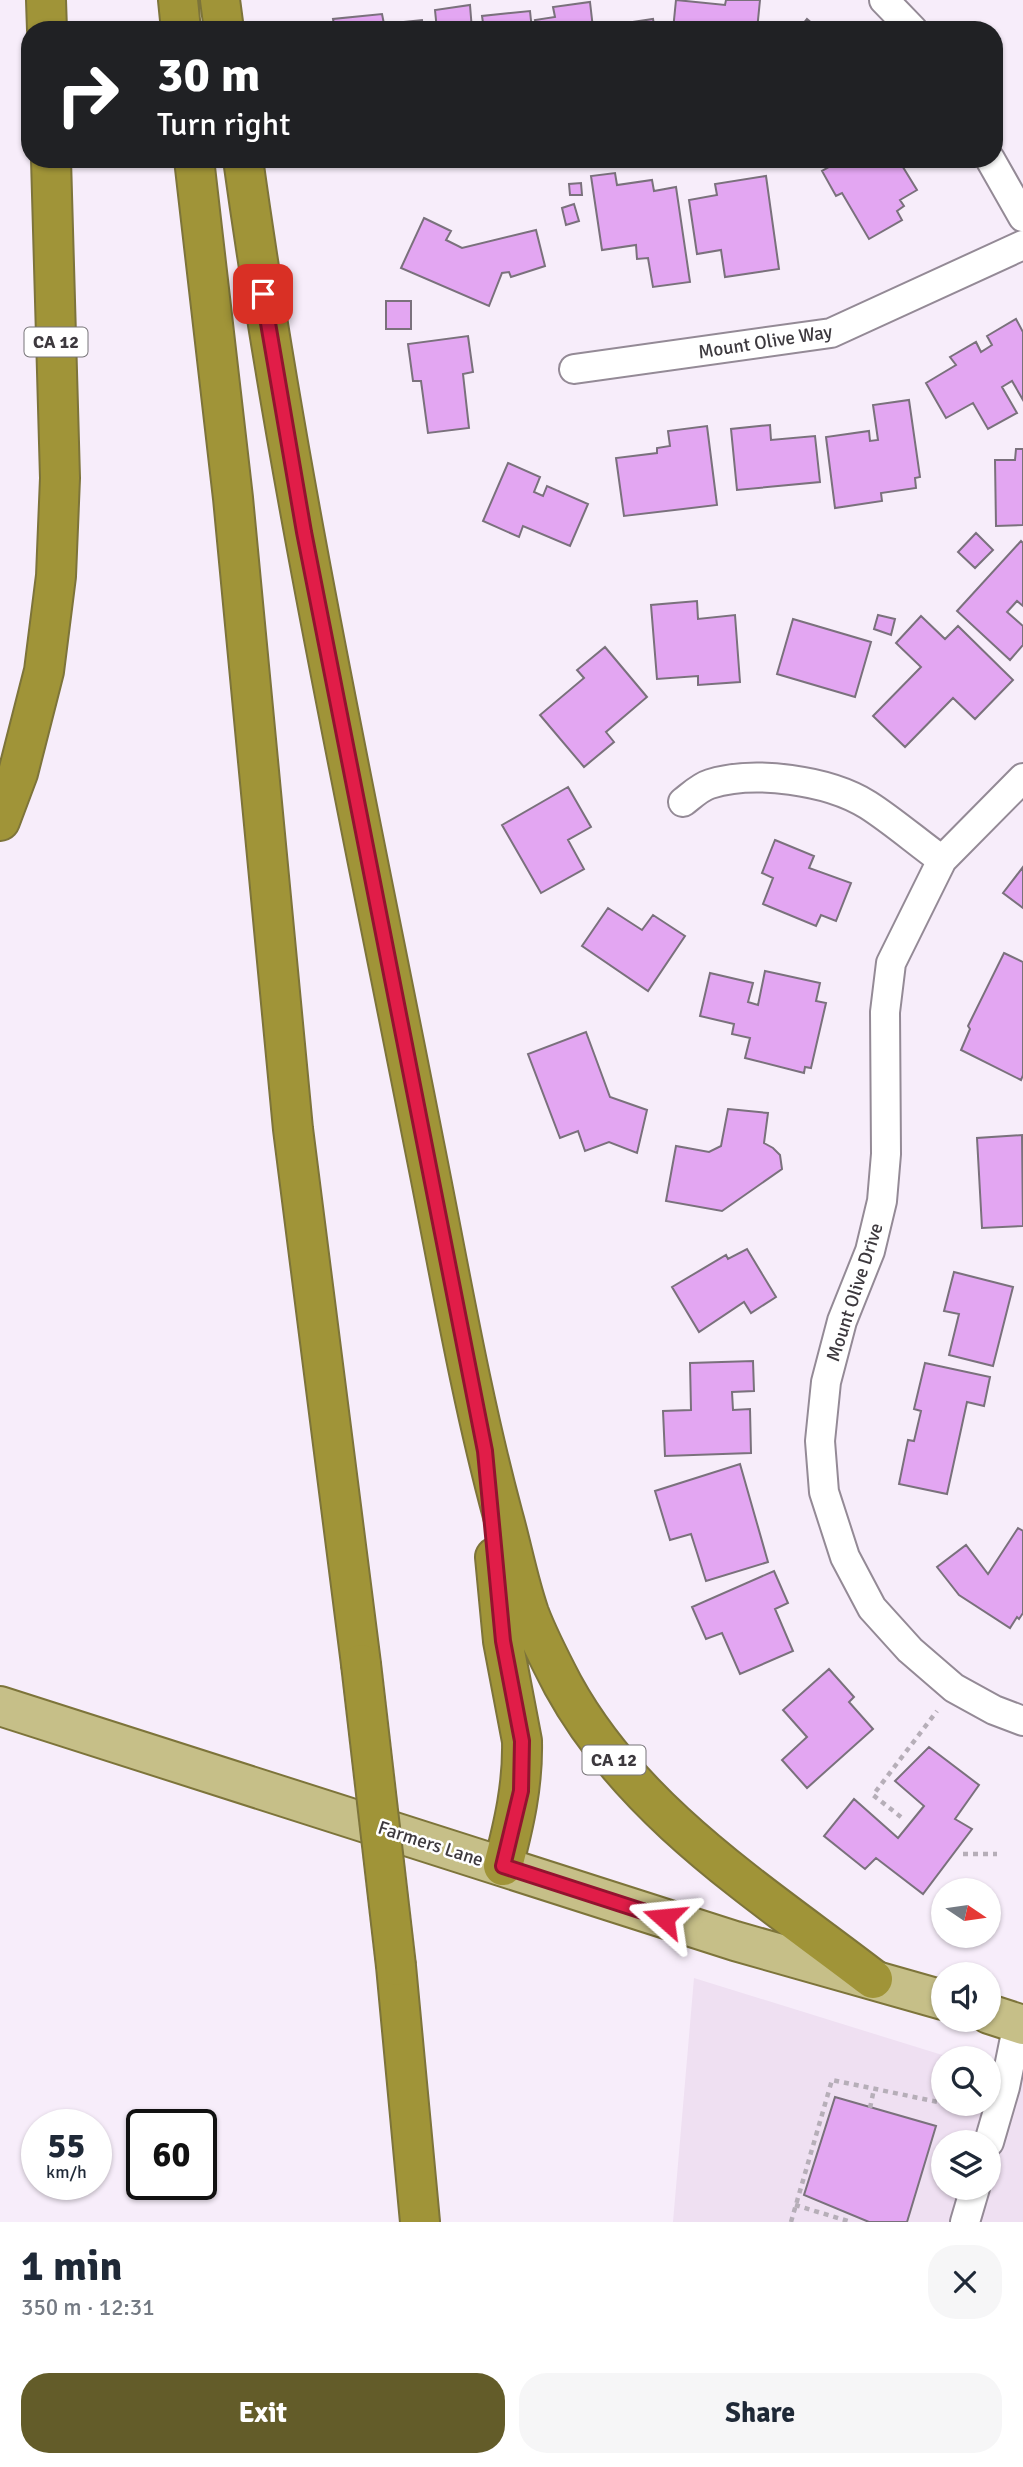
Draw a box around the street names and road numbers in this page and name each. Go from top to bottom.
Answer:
street label: Mount Olive Way [696,320,834,364]
road number: CA 12 [24,328,88,356]
street label: Mount Olive Drive [821,1220,889,1365]
road number: CA 12 [582,1745,646,1774]
street label: Farmers Lane [375,1816,486,1872]

